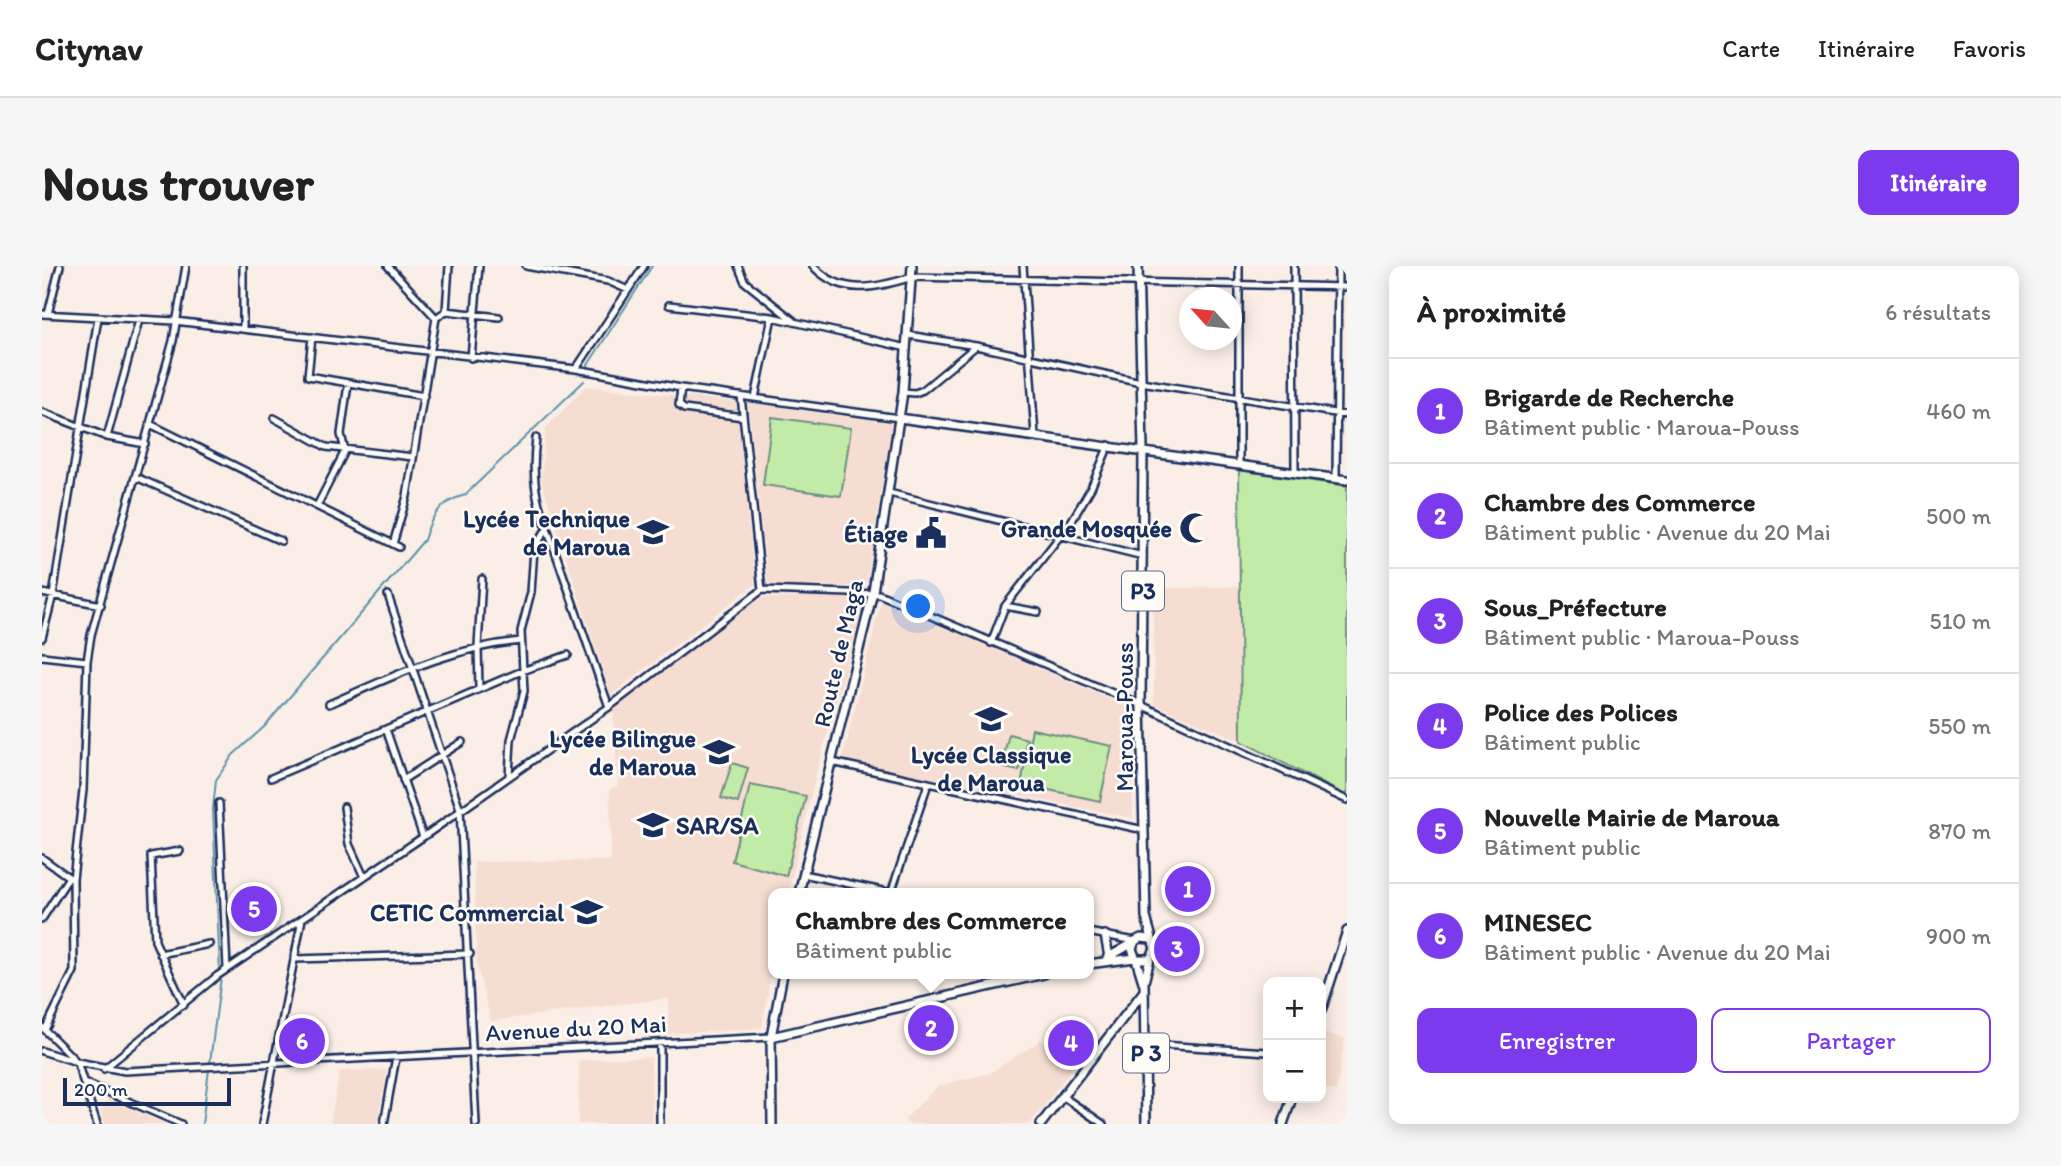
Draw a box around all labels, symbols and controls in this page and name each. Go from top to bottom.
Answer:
text: Citynav [35,29,143,68]
text: Carte [1722,34,1780,63]
text: Itinéraire [1818,34,1915,63]
text: Favoris [1953,34,2026,63]
button: Itinéraire [1858,150,2019,215]
text: Nous trouver [42,153,314,212]
north arrow [1179,287,1242,350]
text: À proximité [1417,293,1566,330]
text: 6 résultats [1885,298,1991,326]
text: Brigarde de Recherche [1484,381,1734,413]
text: 1 [1435,397,1445,425]
text: 460 m [1926,397,1991,425]
text: Bâtiment public · Maroua-Pouss [1484,413,1799,441]
text: Chambre des Commerce [1484,486,1756,518]
text: 2 [1434,502,1446,530]
text: 500 m [1926,502,1991,530]
place label: Lycée Technique de Maroua [463,504,630,561]
mosque icon: Grande Mosquée [1178,511,1212,545]
place label: Grande Mosquée [1001,514,1172,544]
school or university icon: Lycée Technique de Maroua [636,515,670,549]
public building icon: Étiage [914,516,948,550]
text: Bâtiment public · Avenue du 20 Mai [1484,518,1831,546]
place label: Étiage [844,519,908,549]
road number: P3 [1122,572,1164,610]
street label: Route de Maga [807,576,869,730]
your location [901,589,935,623]
text: Sous_Préfecture [1484,591,1667,623]
text: 3 [1434,607,1446,635]
text: 510 m [1930,607,1991,635]
text: Bâtiment public · Maroua-Pouss [1484,623,1799,651]
street label: Maroua-Pouss [1110,642,1139,792]
text: Police des Polices [1484,696,1678,728]
school or university icon: Lycée Classique de Maroua [974,702,1008,736]
text: 4 [1433,712,1447,740]
text: 550 m [1928,712,1991,740]
place label: Lycée Bilingue de Maroua [549,724,696,781]
text: Bâtiment public [1484,728,1641,756]
school or university icon: Lycée Bilingue de Maroua [702,735,736,769]
place label: Lycée Classique de Maroua [911,740,1071,797]
text: Nouvelle Mairie de Maroua [1484,801,1779,833]
school or university icon: SAR/SA [636,808,670,842]
place label: SAR/SA [676,811,759,840]
text: 5 [1434,817,1446,845]
text: 870 m [1928,817,1991,845]
text: Bâtiment public [1484,833,1641,861]
pin: 1 [1165,863,1211,915]
pin: 5 [231,883,277,935]
popup [768,888,1094,979]
school or university icon: CETIC Commercial [570,895,604,929]
place label: CETIC Commercial [370,898,564,927]
text: Chambre des Commerce [795,904,1067,936]
text: MINESEC [1484,906,1592,938]
text: 6 [1434,922,1446,950]
text: 900 m [1926,922,1991,950]
pin: 3 [1154,923,1200,975]
text: Bâtiment public [795,936,952,964]
text: Bâtiment public · Avenue du 20 Mai [1484,938,1831,966]
map controls [1263,977,1326,1103]
button: + [1263,977,1326,1040]
pin: 2 [908,1002,954,1054]
button: Enregistrer [1417,1008,1697,1073]
button: Partager [1711,1008,1991,1073]
street label: Avenue du 20 Mai [484,1009,668,1047]
pin: 6 [279,1015,325,1067]
pin: 4 [1048,1017,1094,1069]
road number: P 3 [1123,1034,1169,1072]
button: − [1263,1040,1326,1103]
scale bar [63,1075,231,1107]
text: 200 m [74,1078,128,1101]

